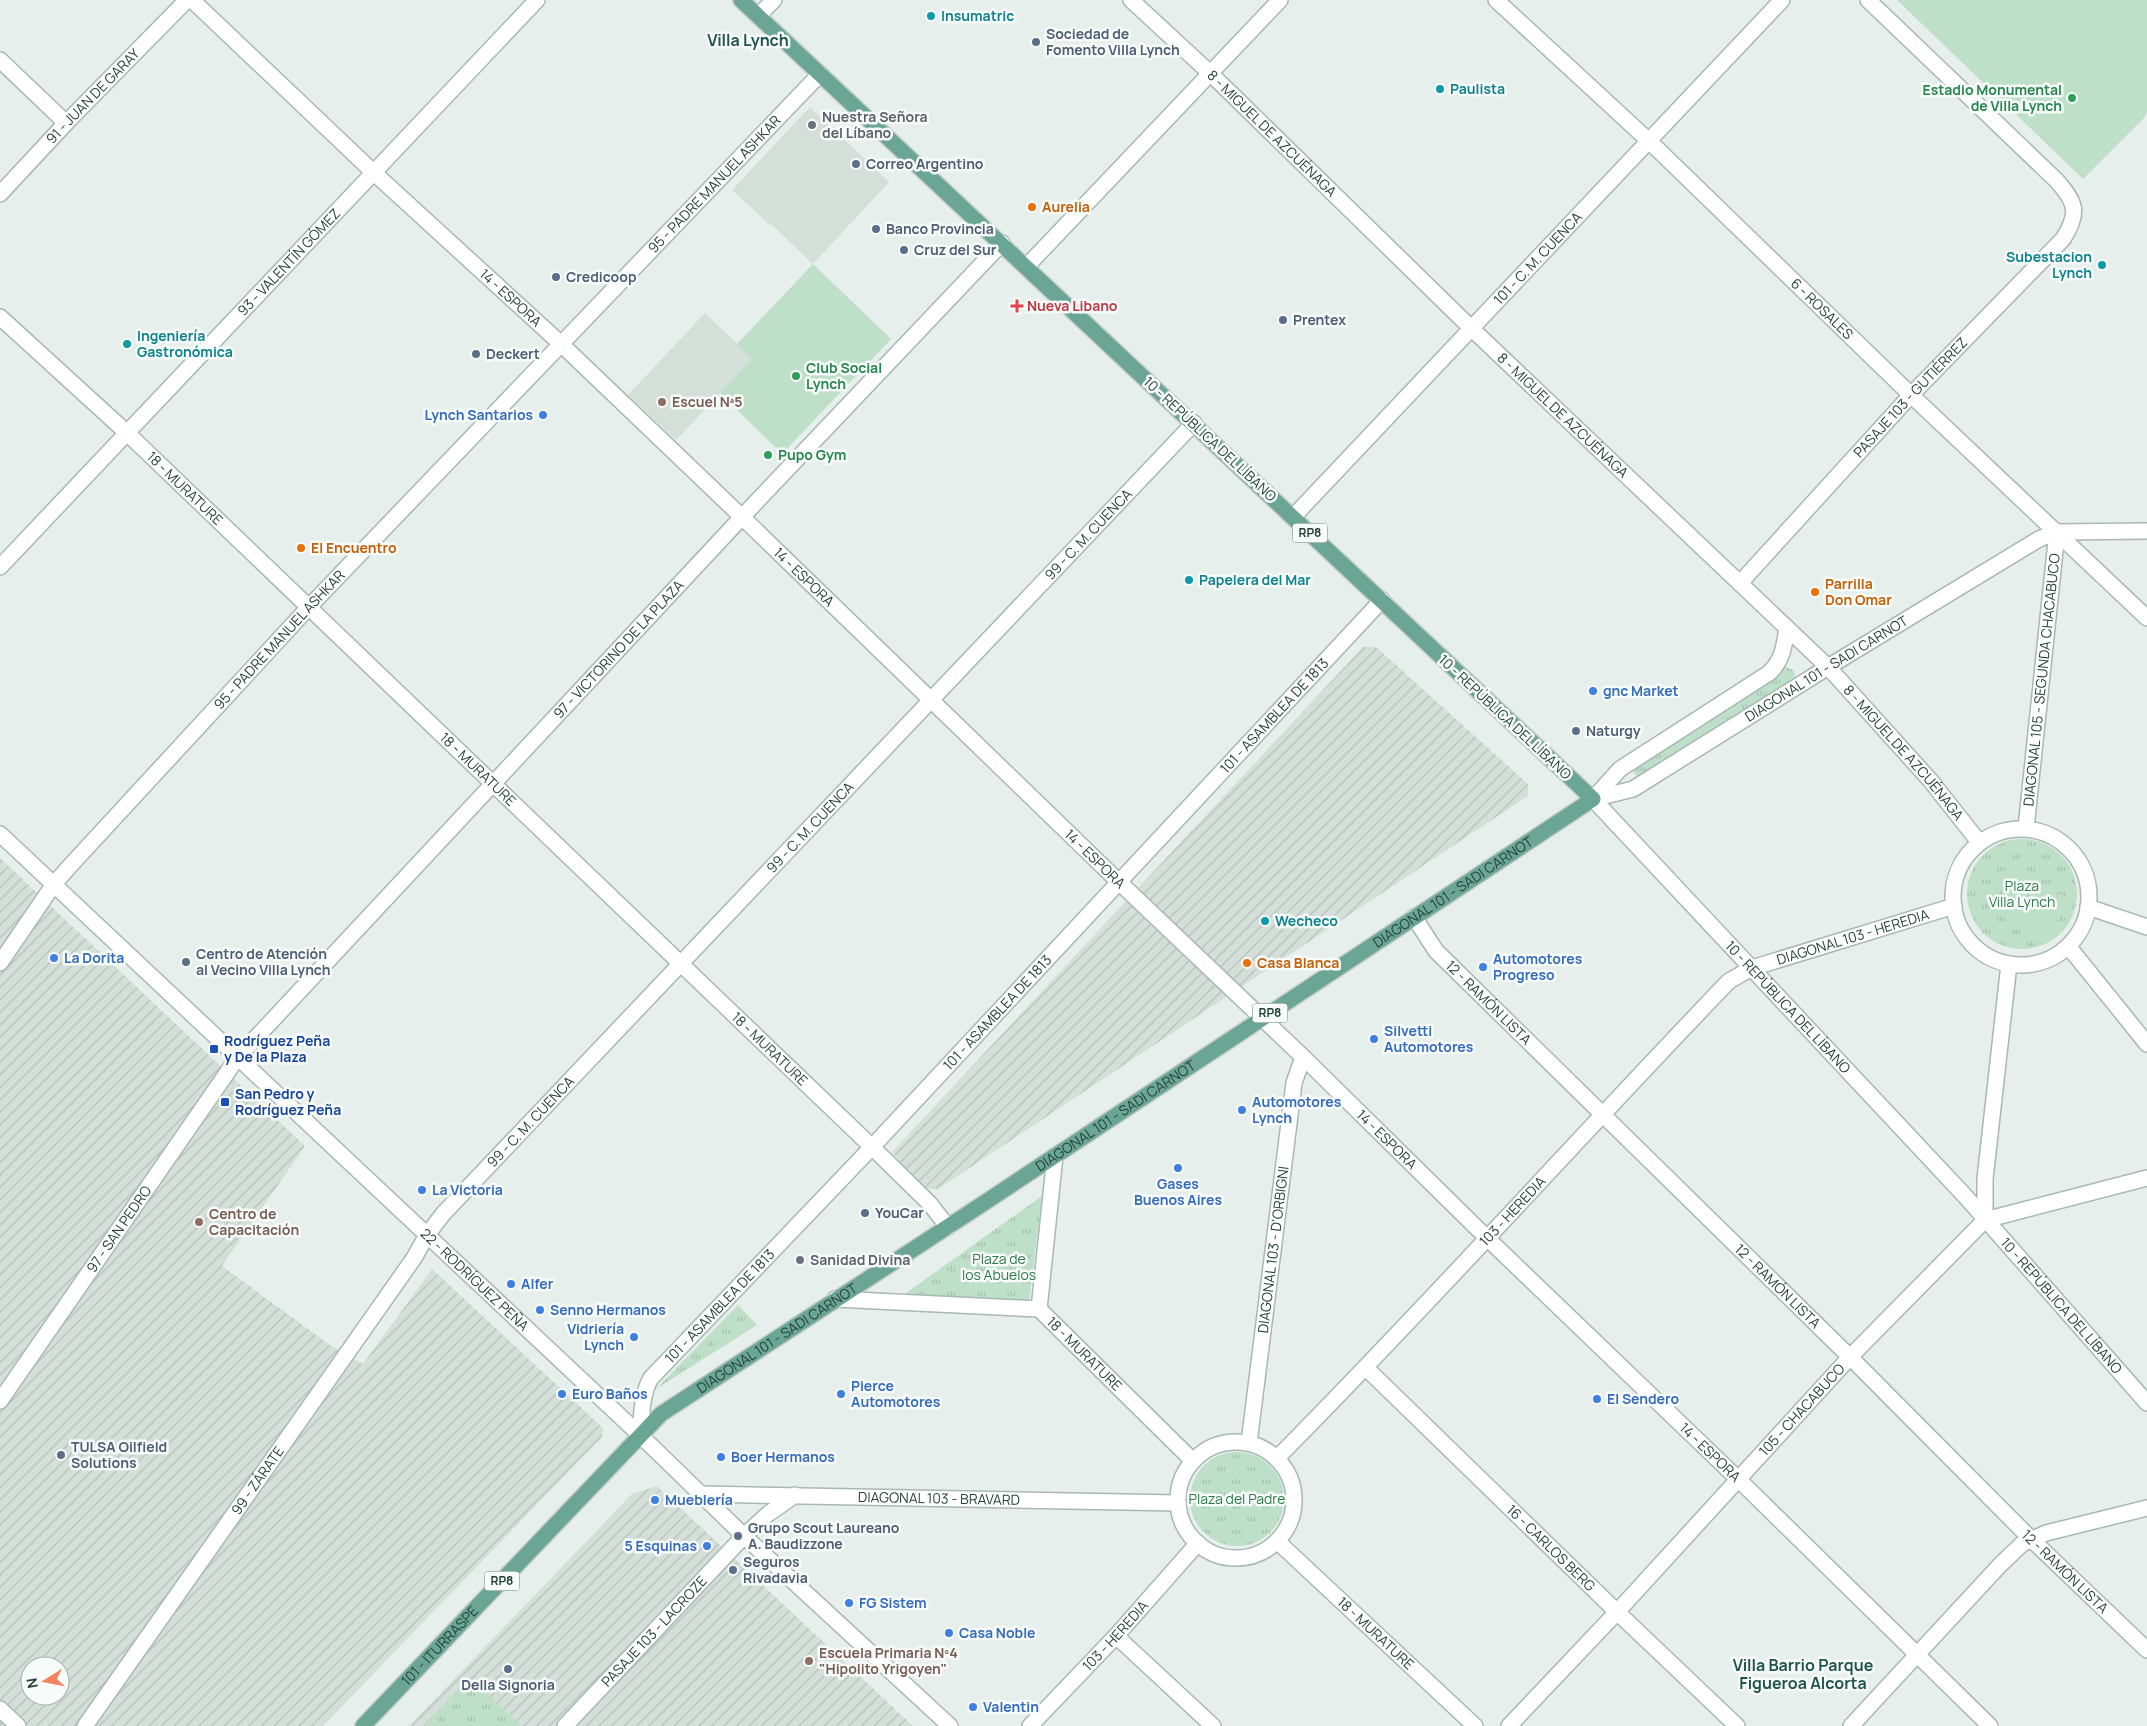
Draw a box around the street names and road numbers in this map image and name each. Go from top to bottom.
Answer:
street label: 91 - JUAN DE GARAY [42,44,144,147]
street label: 8 - MIGUEL DE AZCUÉNAGA [1203,66,1341,201]
street label: 95 - PADRE MANUEL ASHKAR [643,111,785,257]
street label: 93 - VALENTÍN GÓMEZ [233,204,344,320]
street label: 101 - C. M. CUENCA [1489,207,1586,308]
street label: 14 - ESPORA [476,264,546,331]
street label: 6 - ROSALES [1787,274,1858,343]
street label: PASAJE 103 - GUTIÉRREZ [1849,333,1971,461]
street label: 8 - MIGUEL DE AZCUÉNAGA [1494,348,1633,482]
street label: 10 - REPÚBLICA DEL LÍBANO [1140,372,1281,505]
street label: 18 - MURATURE [143,447,227,529]
street label: 99 - C. M. CUENCA [1040,484,1136,584]
road number: RP8 [1292,524,1328,542]
street label: 14 - ESPORA [770,543,839,611]
street label: DIAGONAL 105 - SEGUNDA CHACABUCO [2018,552,2064,807]
street label: 95 - PADRE MANUEL ASHKAR [209,565,349,713]
street label: 97 - VICTORINO DE LA PLAZA [549,575,688,722]
street label: DIAGONAL 101 - SADI CARNOT [1741,610,1912,726]
street label: 10 - REPÚBLICA DEL LÍBANO [1435,650,1576,783]
street label: 101 - ASAMBLEA DE 1813 [1215,653,1332,777]
street label: 8 - MIGUEL DE AZCUÉNAGA [1840,681,1968,824]
street label: 18 - MURATURE [436,728,520,810]
street label: 99 - C. M. CUENCA [762,777,858,877]
street label: 14 - ESPORA [1061,824,1130,892]
street label: DIAGONAL 101 - SADI CARNOT [1369,831,1537,951]
street label: DIAGONAL 103 - HEREDIA [1774,904,1931,969]
street label: 10 - REPÚBLICA DEL LÍBANO [1721,936,1855,1077]
street label: 101 - ASAMBLEA DE 1813 [938,950,1055,1074]
street label: 12 - RAMÓN LISTA [1442,956,1536,1049]
road number: RP8 [1252,1004,1288,1022]
street label: 18 - MURATURE [728,1007,812,1089]
street label: DIAGONAL 101 - SADI CARNOT [1031,1055,1199,1175]
street label: 99 - C. M. CUENCA [482,1072,578,1171]
street label: 14 - ESPORA [1353,1105,1422,1173]
street label: DIAGONAL 103 - D'ORBIGNI [1253,1165,1293,1334]
street label: 103 - HEREDIA [1475,1172,1550,1250]
street label: 97 - SAN PEDRO [82,1182,155,1276]
street label: 22 - RODRÍGUEZ PEÑA [417,1224,533,1335]
street label: 10 - REPÚBLICA DEL LÍBANO [1997,1233,2127,1377]
street label: 12 - RAMÓN LISTA [1731,1239,1825,1332]
street label: 101 - ASAMBLEA DE 1813 [660,1245,779,1367]
street label: DIAGONAL 101 - SADI CARNOT [693,1278,861,1397]
street label: 18 - MURATURE [1043,1312,1126,1395]
street label: 105 - CHACABUCO [1754,1359,1849,1460]
street label: 14 - ESPORA [1676,1418,1745,1486]
street label: 99 - ZÁRATE [226,1442,288,1518]
street label: DIAGONAL 103 - BRAVARD [858,1487,1020,1509]
street label: 16 - CARLOS BERG [1503,1500,1600,1595]
street label: 12 - RAMÓN LISTA [2018,1525,2113,1617]
street label: PASAJE 103 - LACROZE [597,1571,711,1691]
road number: RP8 [484,1572,520,1590]
street label: 18 - MURATURE [1333,1592,1419,1673]
street label: 103 - HEREDIA [1078,1596,1152,1675]
street label: 101 - ITURRASPE [397,1601,482,1689]

